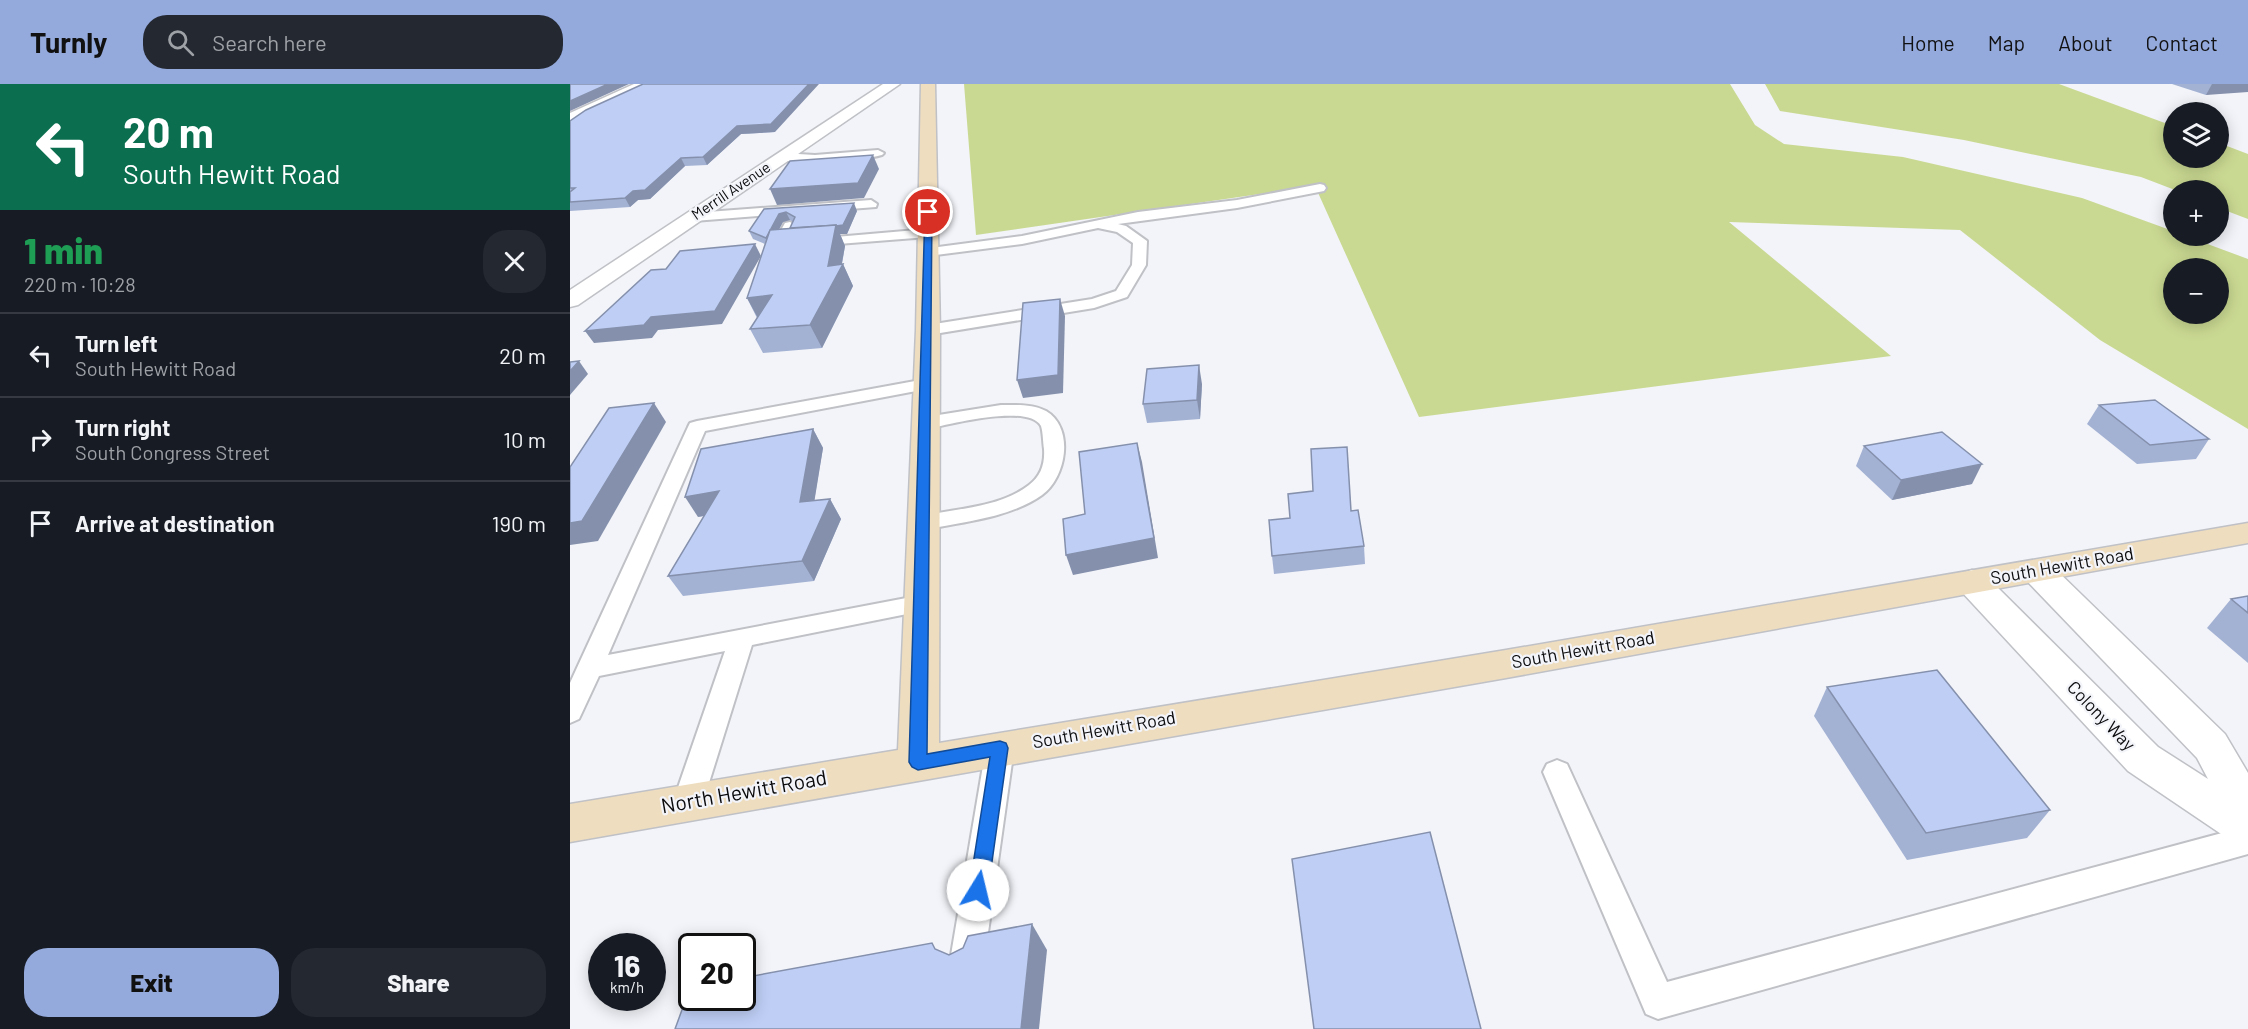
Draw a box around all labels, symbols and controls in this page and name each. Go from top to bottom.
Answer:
search box [143,15,563,69]
text: Turnly [30,25,107,59]
icon: search [164,26,197,59]
text: Search here [212,29,327,55]
text: Home [1901,30,1955,55]
text: Map [1988,30,2025,55]
text: About [2058,30,2113,55]
text: Contact [2146,30,2218,55]
map controls [2163,102,2229,324]
button: layers [2163,102,2229,168]
text: 20 m [123,106,214,156]
icon: left [24,108,102,186]
text: South Hewitt Road [123,157,341,189]
street label: Merrill Avenue [688,157,773,223]
button: + [2163,180,2229,246]
pin [902,186,953,237]
icon: arrive [911,195,944,228]
text: 1 min [24,228,103,271]
button: close [483,230,546,293]
button: − [2163,258,2229,324]
text: 220 m · 10:28 [24,272,136,296]
text: Turn left [75,330,158,356]
icon: left [24,339,57,372]
text: 20 m [499,342,546,368]
text: South Hewitt Road [75,356,236,380]
text: Turn right [75,414,170,440]
icon: right [24,423,57,456]
text: 10 m [503,426,546,452]
text: South Congress Street [75,440,270,464]
icon: arrive [24,507,57,540]
text: Arrive at destination [75,510,274,536]
text: 190 m [492,510,546,536]
street label: South Hewitt Road [1989,542,2135,588]
street label: South Hewitt Road [1510,626,1656,672]
street label: Colony Way [2063,676,2140,755]
street label: South Hewitt Road [1031,706,1177,752]
street label: North Hewitt Road [659,764,829,817]
position arrow [946,858,1010,922]
speed limit sign: 20 [678,933,756,1011]
text: 16 [614,947,640,983]
button: Exit [24,948,279,1017]
button: Share [291,948,546,1017]
text: km/h [610,978,644,996]

